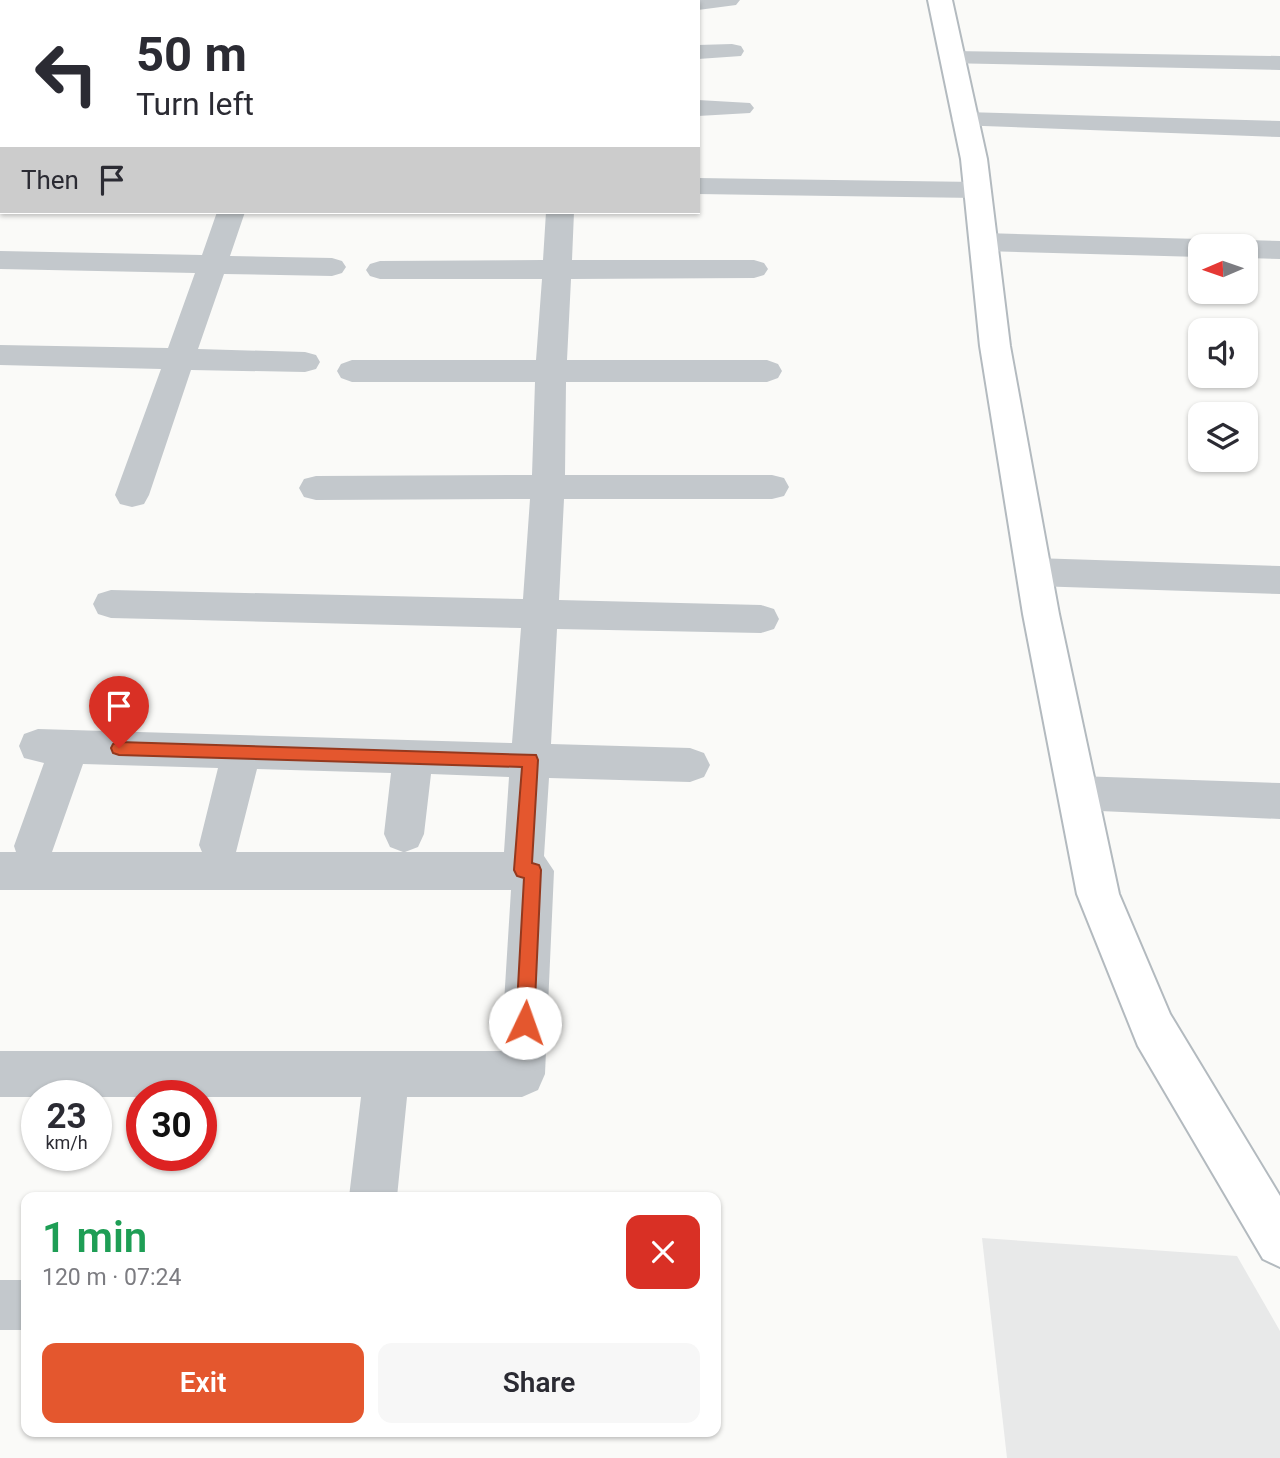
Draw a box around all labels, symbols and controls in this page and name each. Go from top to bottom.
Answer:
text: 50 m [136,26,247,83]
icon: left [21,28,112,119]
text: Turn left [136,85,254,123]
icon: arrive [93,161,131,199]
text: Then [21,165,79,195]
north arrow [1188,234,1258,304]
map controls [1188,234,1258,472]
button: sound [1188,318,1258,388]
button: layers [1188,402,1258,472]
pin [89,676,149,748]
icon: arrive [100,687,138,725]
position arrow [488,986,562,1060]
speed limit sign: 30 [126,1080,217,1171]
text: 23 [46,1096,87,1137]
text: km/h [45,1132,88,1153]
text: 1 min [42,1213,147,1262]
button: close [626,1215,700,1289]
text: 120 m · 07:24 [42,1264,181,1291]
button: Exit [42,1343,364,1423]
button: Share [378,1343,700,1423]

